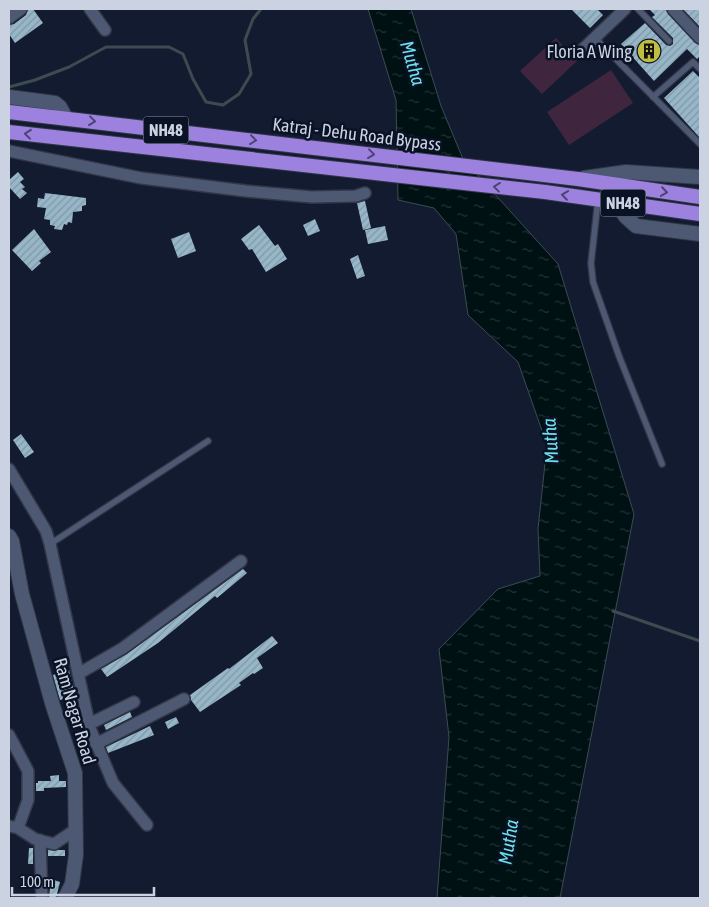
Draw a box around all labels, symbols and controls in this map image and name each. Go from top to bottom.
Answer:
water label: Mutha [396,38,430,88]
building icon: Floria A Wing [636,38,662,64]
place label: Floria A Wing [546,41,632,62]
street label: Katraj - Dehu Road Bypass [272,113,442,155]
one-way arrow [88,115,96,126]
road number: NH48 [144,116,188,144]
one-way arrow [23,129,31,140]
one-way arrow [250,134,258,145]
one-way arrow [367,148,375,159]
one-way arrow [492,182,500,193]
one-way arrow [660,186,668,196]
one-way arrow [561,190,569,201]
road number: NH48 [600,190,646,217]
water label: Mutha [537,417,563,464]
street label: Ram Nagar Road [50,655,100,767]
water label: Mutha [494,818,522,866]
scale bar [12,864,155,896]
text: 100 m [20,873,54,890]

